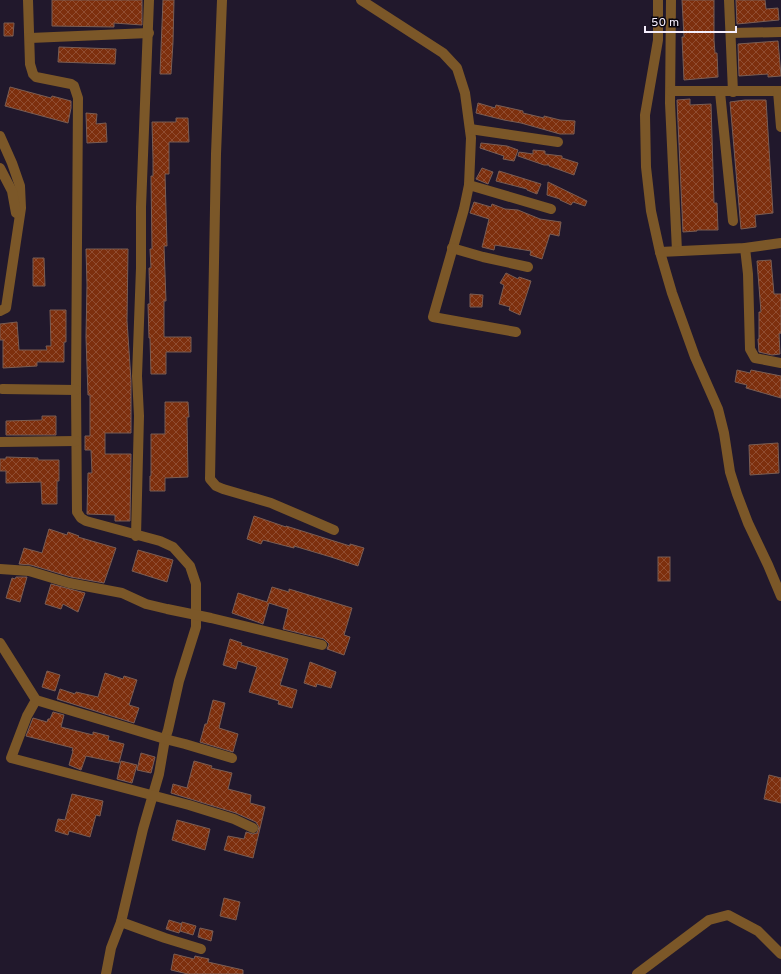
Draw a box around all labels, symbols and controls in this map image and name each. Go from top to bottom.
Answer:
scale bar [645,8,736,34]
text: 50 m [651,15,679,31]

